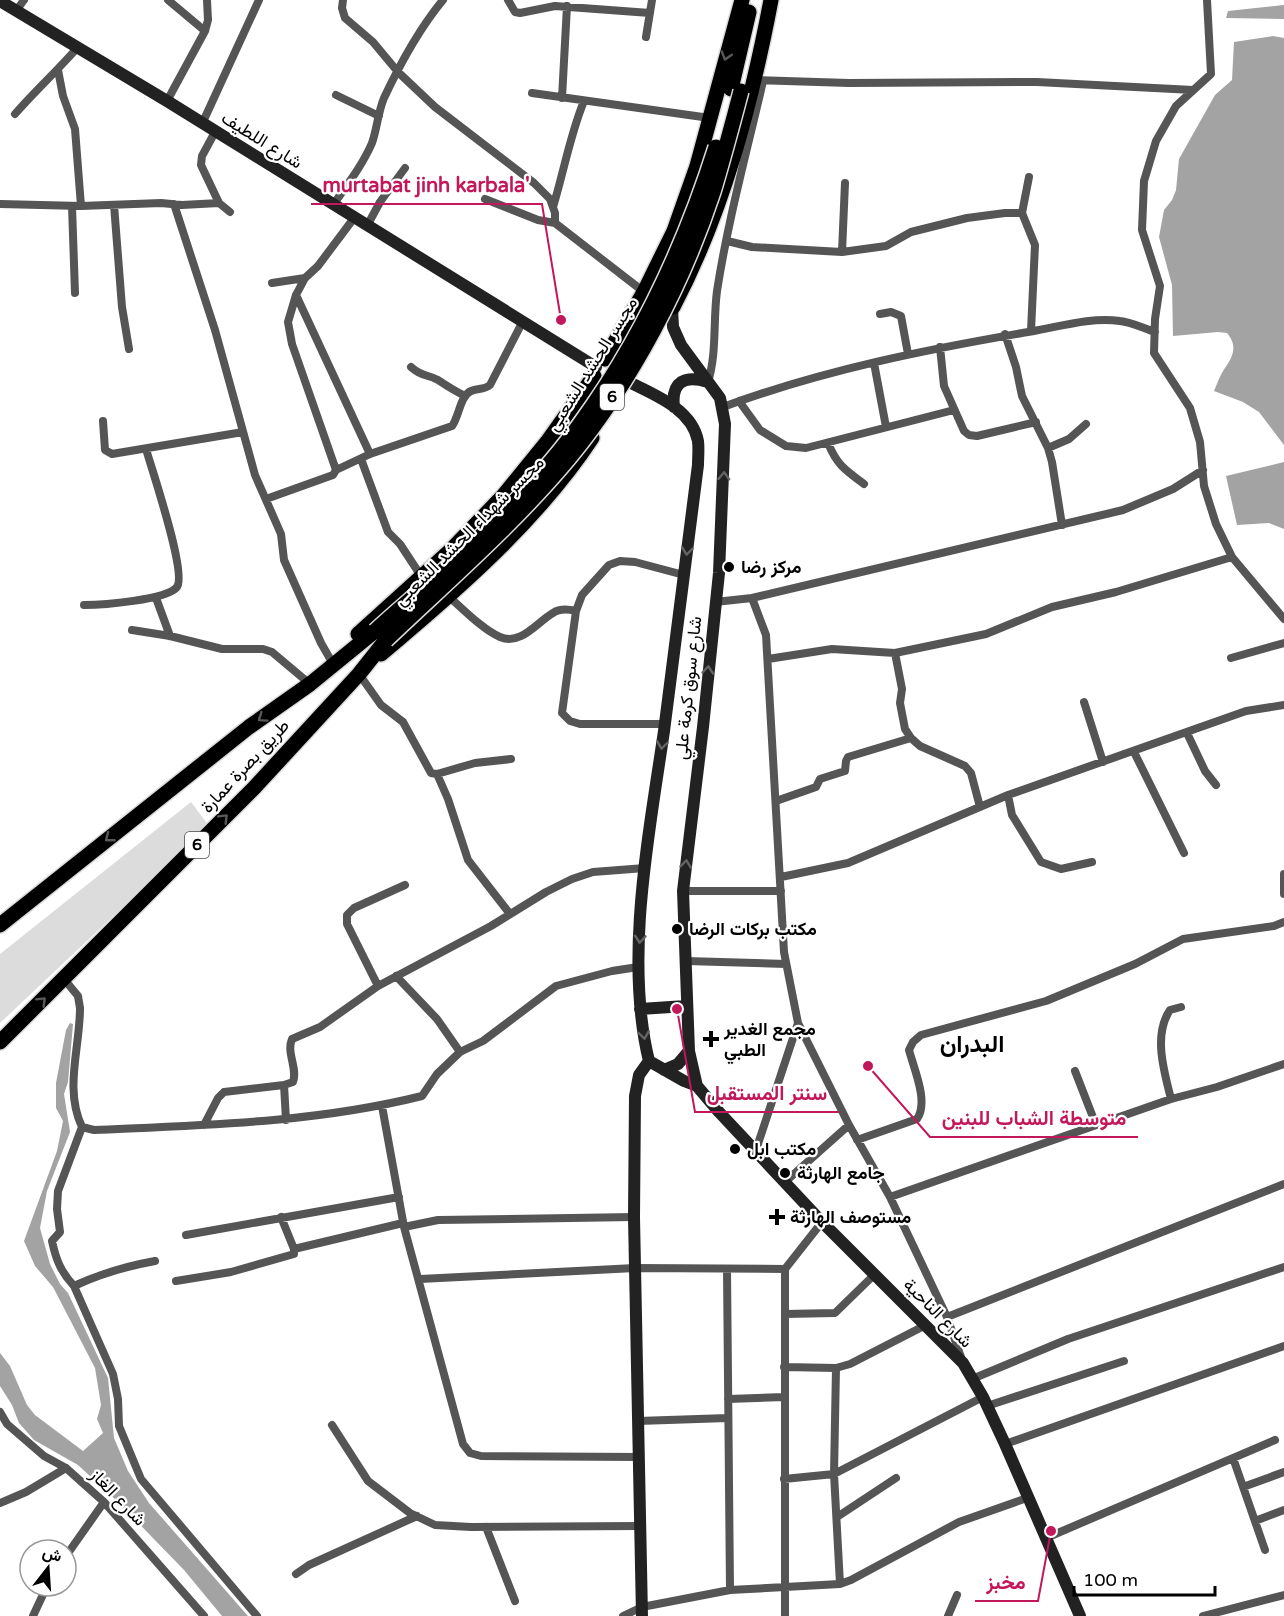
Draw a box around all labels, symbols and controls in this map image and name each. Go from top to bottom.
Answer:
one-way arrow [721,50,733,61]
street label: شارع اللطيف [217,106,307,174]
callout: murtabat jinh karbala' [311,166,542,204]
text: murtabat jinh karbala' [322,174,530,198]
street label: مجسر الحشد الشعبي [542,293,646,437]
road number: 6 [600,384,624,410]
street label: مجسر شهداء الحشد الشعبي [389,451,551,613]
one-way arrow [718,471,730,480]
one-way arrow [681,547,693,556]
place label: مركز رضا [741,556,802,578]
marker: مركز رضا [722,560,736,574]
street label: شارع سوق كرمة علي [670,615,710,761]
one-way arrow [702,666,715,675]
one-way arrow [257,711,268,722]
street label: طريق بصرة عمارة [196,715,294,817]
one-way arrow [656,740,668,749]
one-way arrow [216,815,227,826]
one-way arrow [104,831,115,842]
road number: 6 [185,832,209,858]
one-way arrow [679,859,692,868]
place label: مكتب بركات الرضا [689,918,817,940]
marker: مكتب بركات الرضا [670,922,684,936]
one-way arrow [634,934,647,943]
one-way arrow [35,997,45,1008]
place label: مجمع الغدير الطبي [723,1018,816,1065]
one-way arrow [637,1030,649,1039]
marker: مجمع الغدير الطبي [702,1030,720,1048]
district label: البدران [940,1030,1004,1059]
callout: سنتر المستقبل [695,1074,839,1112]
text: سنتر المستقبل [707,1082,827,1106]
callout: متوسطة الشباب للبنين [930,1099,1138,1137]
text: متوسطة الشباب للبنين [942,1107,1126,1131]
place label: مكتب ابل [747,1138,817,1160]
marker: مكتب ابل [728,1142,742,1156]
place label: جامع الهارثة [797,1162,885,1185]
marker: جامع الهارثة [778,1166,792,1180]
place label: مستوصف الهارثة [790,1206,912,1228]
marker: مستوصف الهارثة [768,1208,786,1226]
street label: شارع الناحية [898,1274,977,1353]
street label: شارع الغاز [84,1463,151,1531]
north arrow [18,1538,78,1598]
text: ش [40,1542,64,1567]
scale bar [1074,1559,1215,1597]
callout: مخبز [975,1563,1038,1601]
text: 100 m [1083,1569,1138,1591]
text: مخبز [985,1571,1026,1595]

